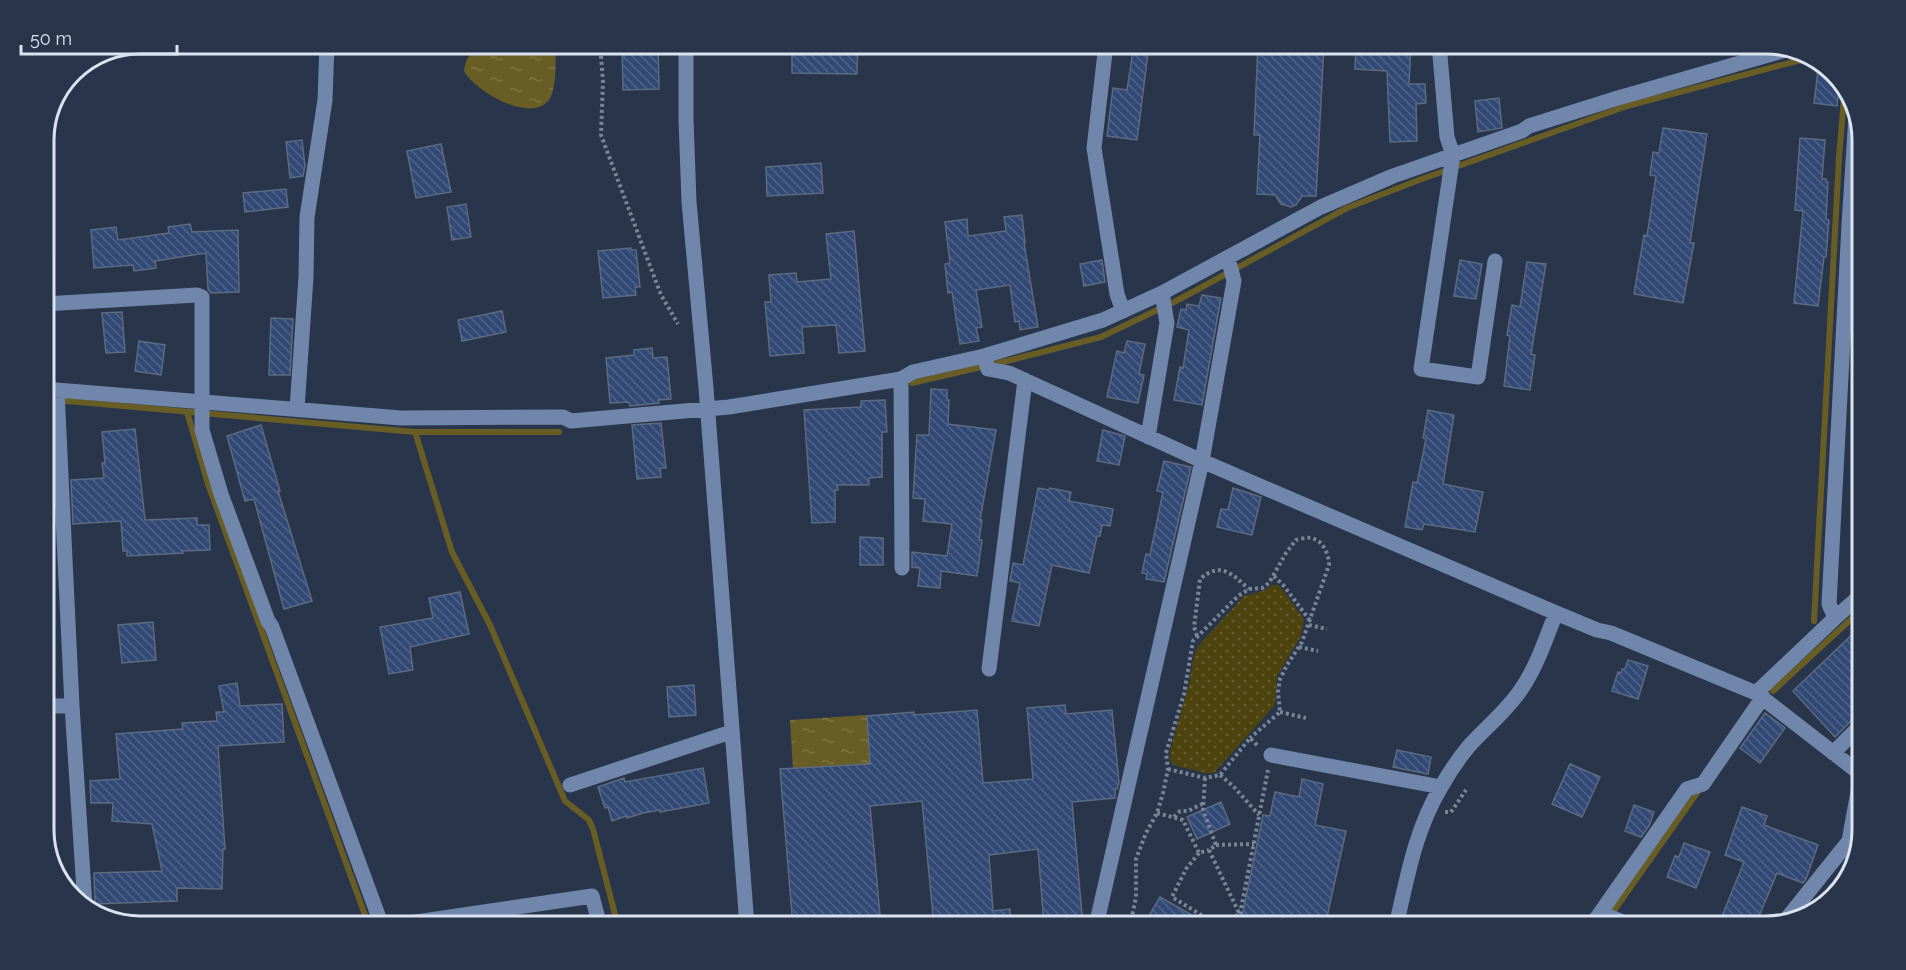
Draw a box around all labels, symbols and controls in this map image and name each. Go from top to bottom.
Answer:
scale bar [21,18,177,56]
text: 50 m [30,28,72,49]

